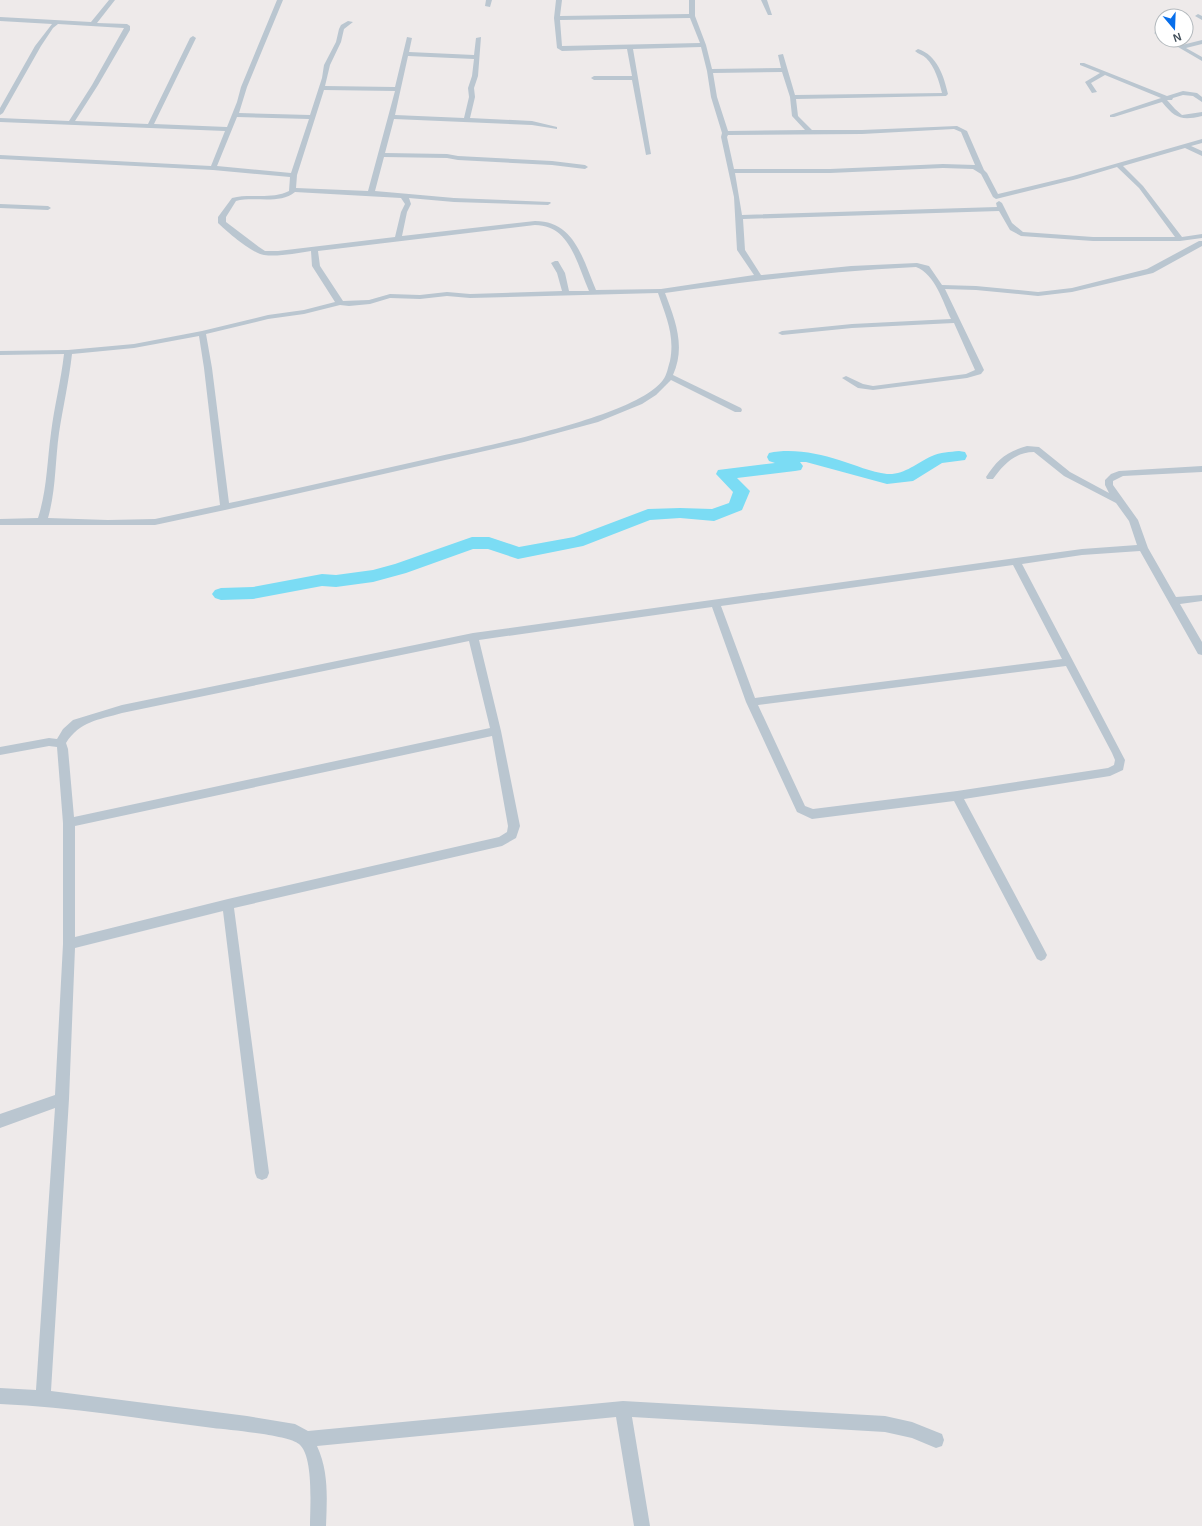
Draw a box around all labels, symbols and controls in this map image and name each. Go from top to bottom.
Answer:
north arrow [1154,8,1194,48]
text: N [1171,30,1183,44]

